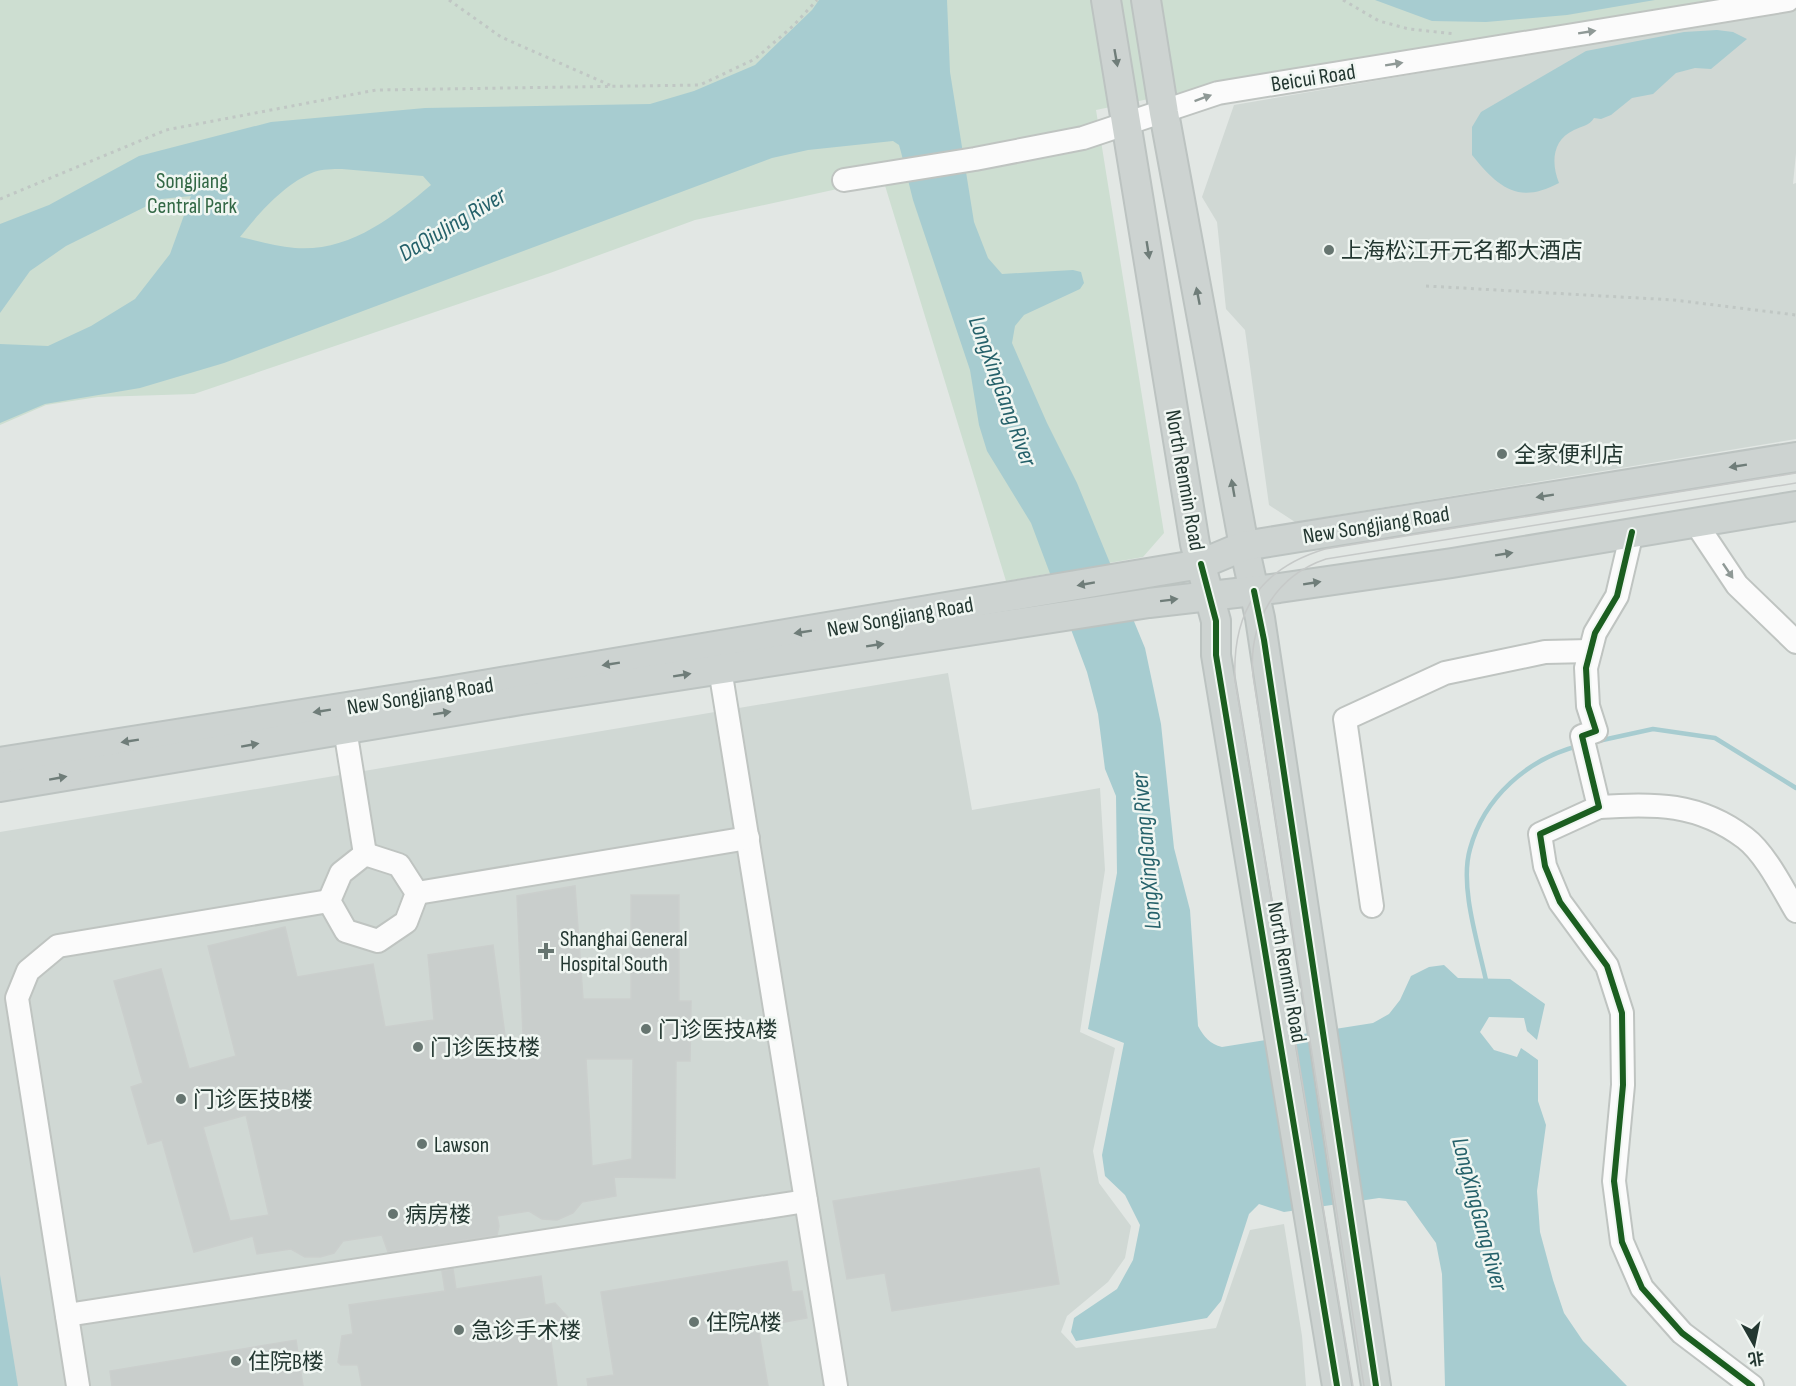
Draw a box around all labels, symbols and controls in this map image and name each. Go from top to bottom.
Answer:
one-way arrow [1577,27,1596,36]
one-way arrow [1112,48,1121,67]
street label: Beicui Road [1269,59,1357,98]
one-way arrow [1385,59,1404,68]
one-way arrow [1194,93,1212,103]
park label: Songjiang Central Park [147,168,237,220]
water label: DaQiuJing River [393,180,512,268]
place label: 上海松江开元名都大酒店 [1341,238,1583,265]
one-way arrow [1143,241,1152,260]
marker: 上海松江开元名都大酒店 [1322,243,1336,257]
one-way arrow [1193,287,1202,306]
water label: LongXingGang River [962,312,1043,471]
street label: North Renmin Road [1159,408,1210,553]
place label: 全家便利店 [1514,442,1624,469]
marker: 全家便利店 [1495,447,1509,461]
one-way arrow [1729,462,1748,471]
one-way arrow [1228,478,1237,497]
one-way arrow [1536,492,1555,501]
street label: New Songjiang Road [1301,501,1451,550]
one-way arrow [1495,549,1514,558]
one-way arrow [1722,563,1733,579]
one-way arrow [1302,578,1321,587]
one-way arrow [1076,580,1095,589]
street label: New Songjiang Road [825,591,975,644]
one-way arrow [1160,595,1179,605]
one-way arrow [794,628,813,637]
one-way arrow [866,640,885,649]
one-way arrow [601,660,620,669]
one-way arrow [673,670,692,679]
street label: New Songjiang Road [345,672,495,721]
one-way arrow [313,707,332,716]
one-way arrow [433,708,452,717]
one-way arrow [120,737,139,746]
one-way arrow [241,740,260,749]
water label: LongXingGang River [1125,770,1168,931]
one-way arrow [48,773,67,782]
street label: North Renmin Road [1261,900,1312,1045]
place label: Shanghai General Hospital South [560,926,688,978]
marker: Shanghai General Hospital South [537,942,555,960]
place label: 门诊医技A楼 [658,1017,777,1044]
marker: 门诊医技A楼 [639,1022,653,1036]
place label: 门诊医技楼 [430,1035,540,1062]
marker: 门诊医技楼 [411,1040,425,1054]
place label: 门诊医技B楼 [193,1087,313,1114]
marker: 门诊医技B楼 [174,1092,188,1106]
place label: Lawson [434,1132,489,1159]
water label: LongXingGang River [1445,1134,1514,1295]
marker: Lawson [415,1137,429,1151]
place label: 病房楼 [405,1202,471,1229]
marker: 病房楼 [386,1207,400,1221]
place label: 住院A楼 [706,1310,781,1337]
north arrow [1724,1314,1784,1374]
marker: 住院A楼 [687,1315,701,1329]
place label: 急诊手术楼 [471,1318,581,1345]
marker: 急诊手术楼 [452,1323,466,1337]
text: 北 [1747,1347,1766,1368]
place label: 住院B楼 [248,1349,324,1376]
marker: 住院B楼 [229,1354,243,1368]

